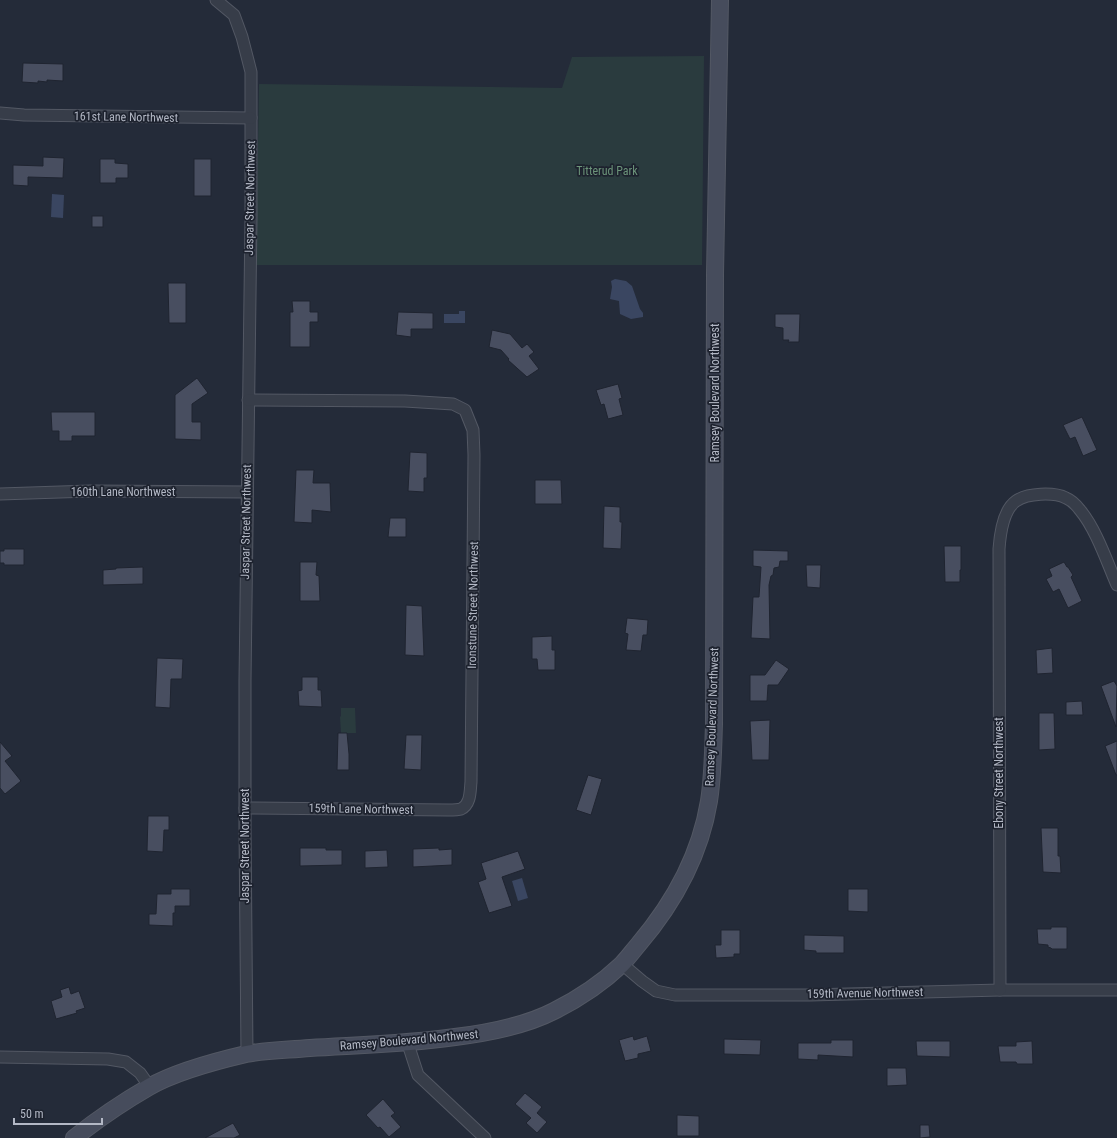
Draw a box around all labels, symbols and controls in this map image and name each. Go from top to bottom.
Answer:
street label: 161st Lane Northwest [74,109,179,125]
street label: Jaspar Street Northwest [242,140,258,256]
park label: Titterud Park [576,164,638,178]
street label: Ramsey Boulevard Northwest [708,323,722,462]
street label: Jaspar Street Northwest [238,464,254,580]
street label: 160th Lane Northwest [71,485,176,499]
street label: Ironstune Street Northwest [465,541,481,669]
street label: Ramsey Boulevard Northwest [703,647,721,787]
street label: Ebony Street Northwest [992,717,1006,829]
street label: Jaspar Street Northwest [238,788,252,904]
street label: 159th Lane Northwest [309,801,414,817]
street label: 159th Avenue Northwest [807,985,924,1001]
street label: Ramsey Boulevard Northwest [339,1027,479,1053]
scale bar [14,1100,102,1126]
text: 50 m [20,1107,44,1121]

